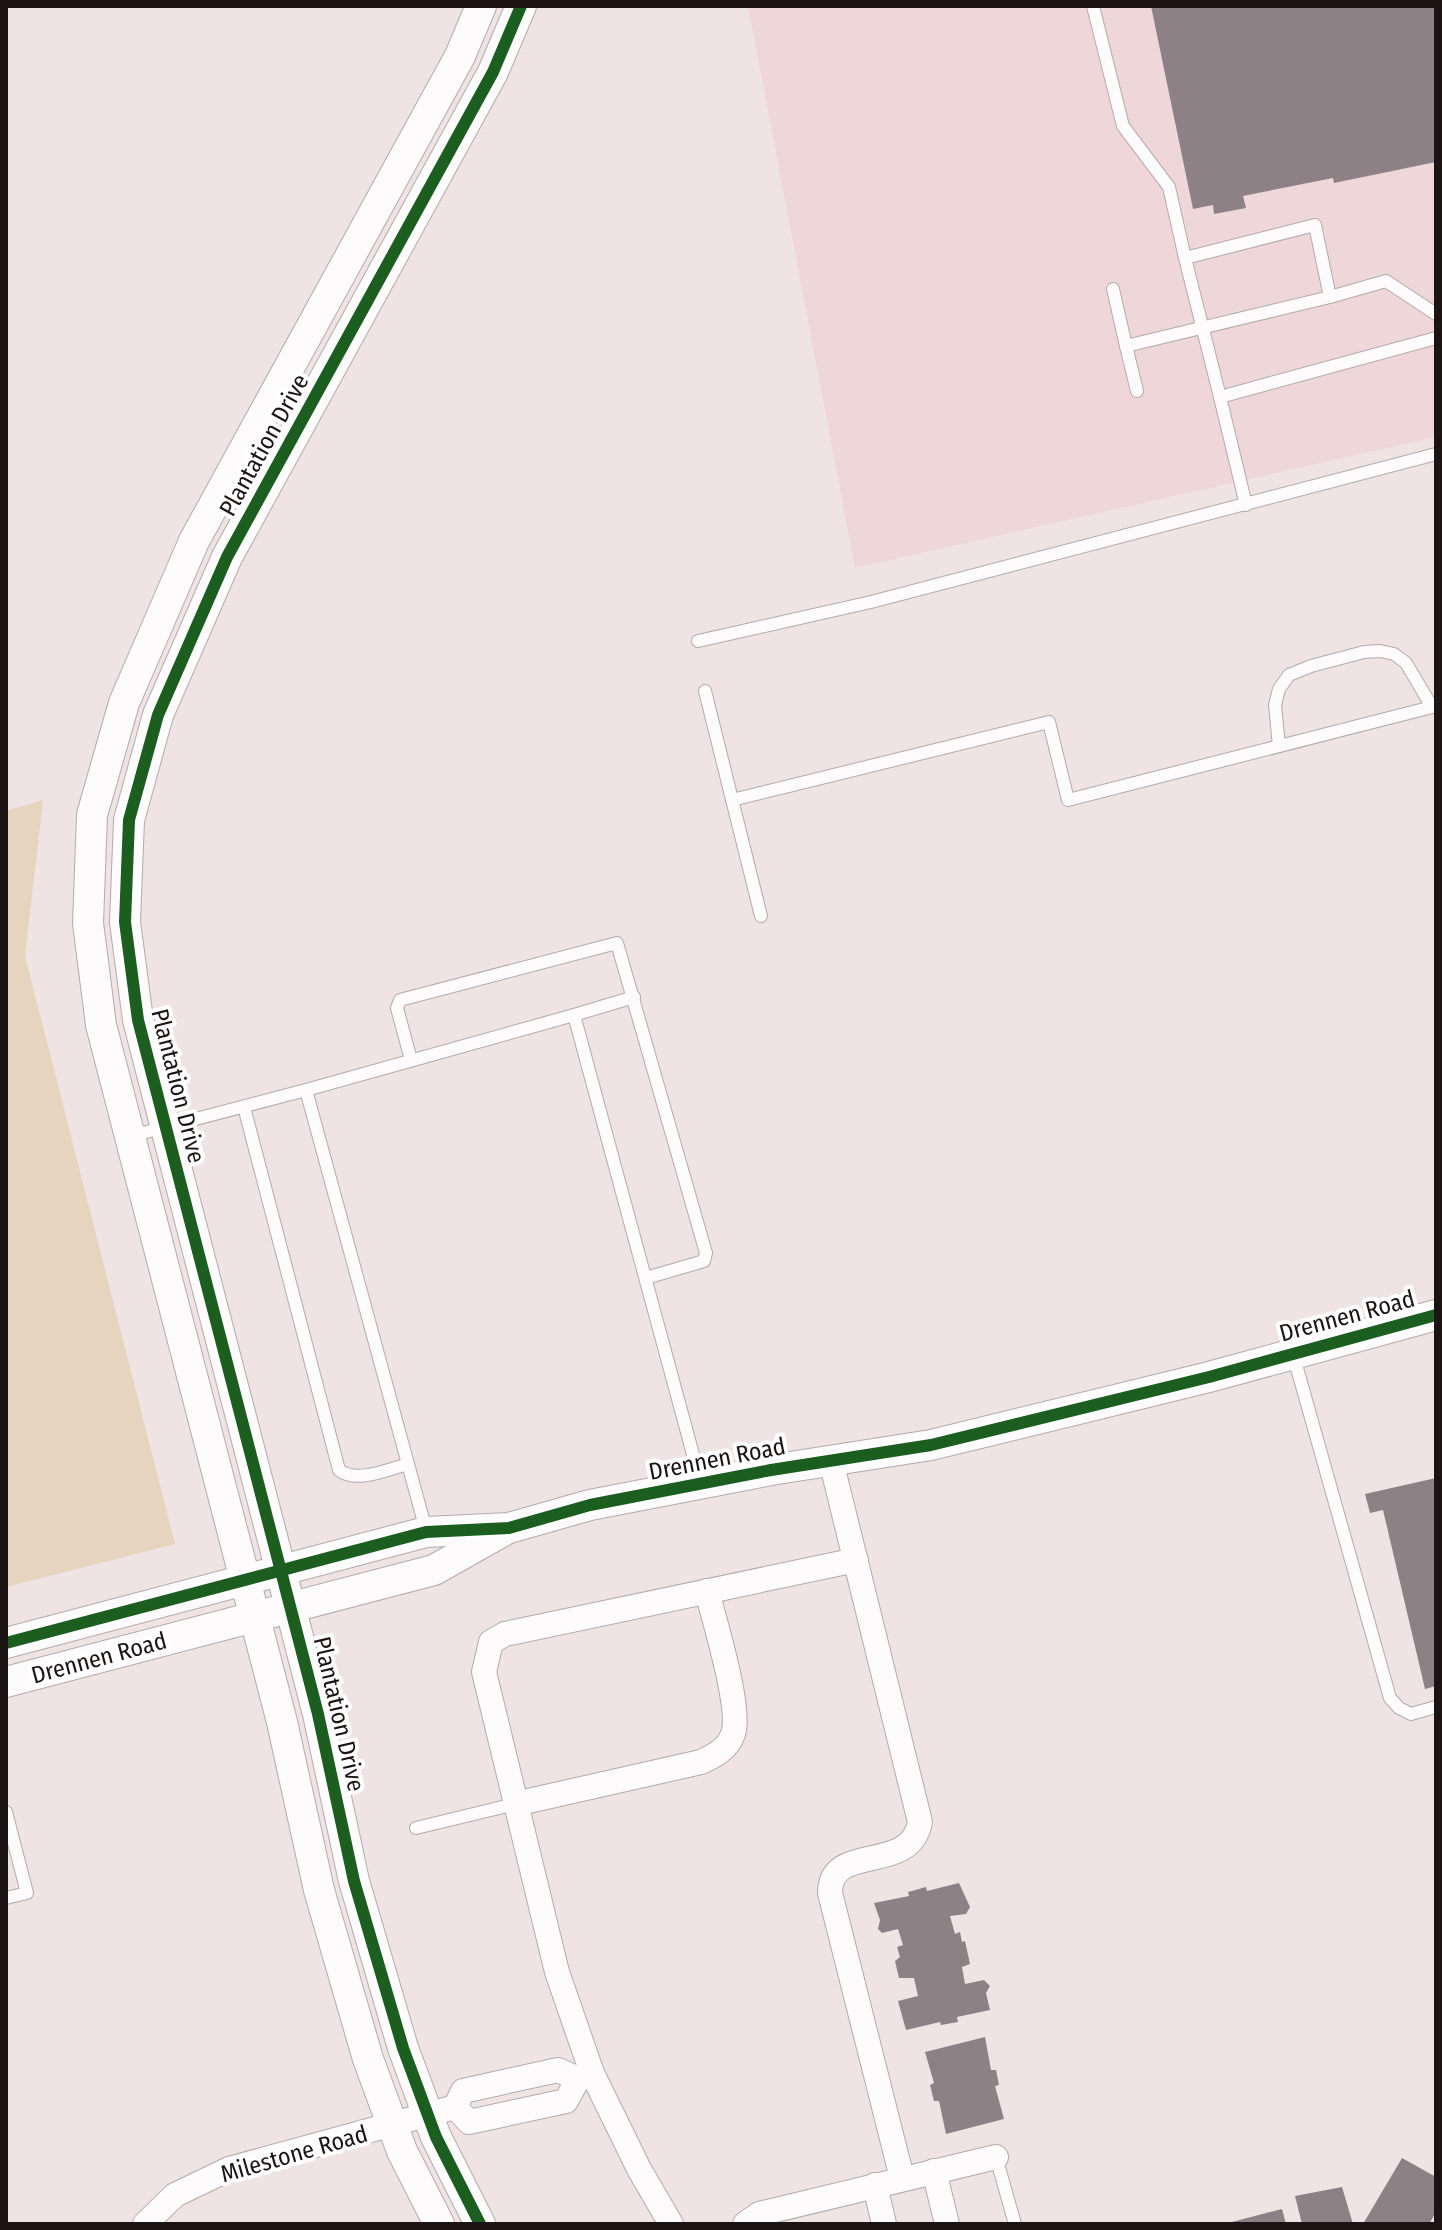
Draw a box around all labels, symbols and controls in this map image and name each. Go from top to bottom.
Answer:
street label: Plantation Drive [213,369,315,521]
street label: Plantation Drive [145,1006,211,1166]
street label: Drennen Road [1276,1285,1418,1347]
street label: Drennen Road [646,1432,788,1486]
street label: Drennen Road [28,1627,170,1689]
street label: Plantation Drive [308,1634,370,1794]
street label: Milestone Road [217,2120,371,2188]

